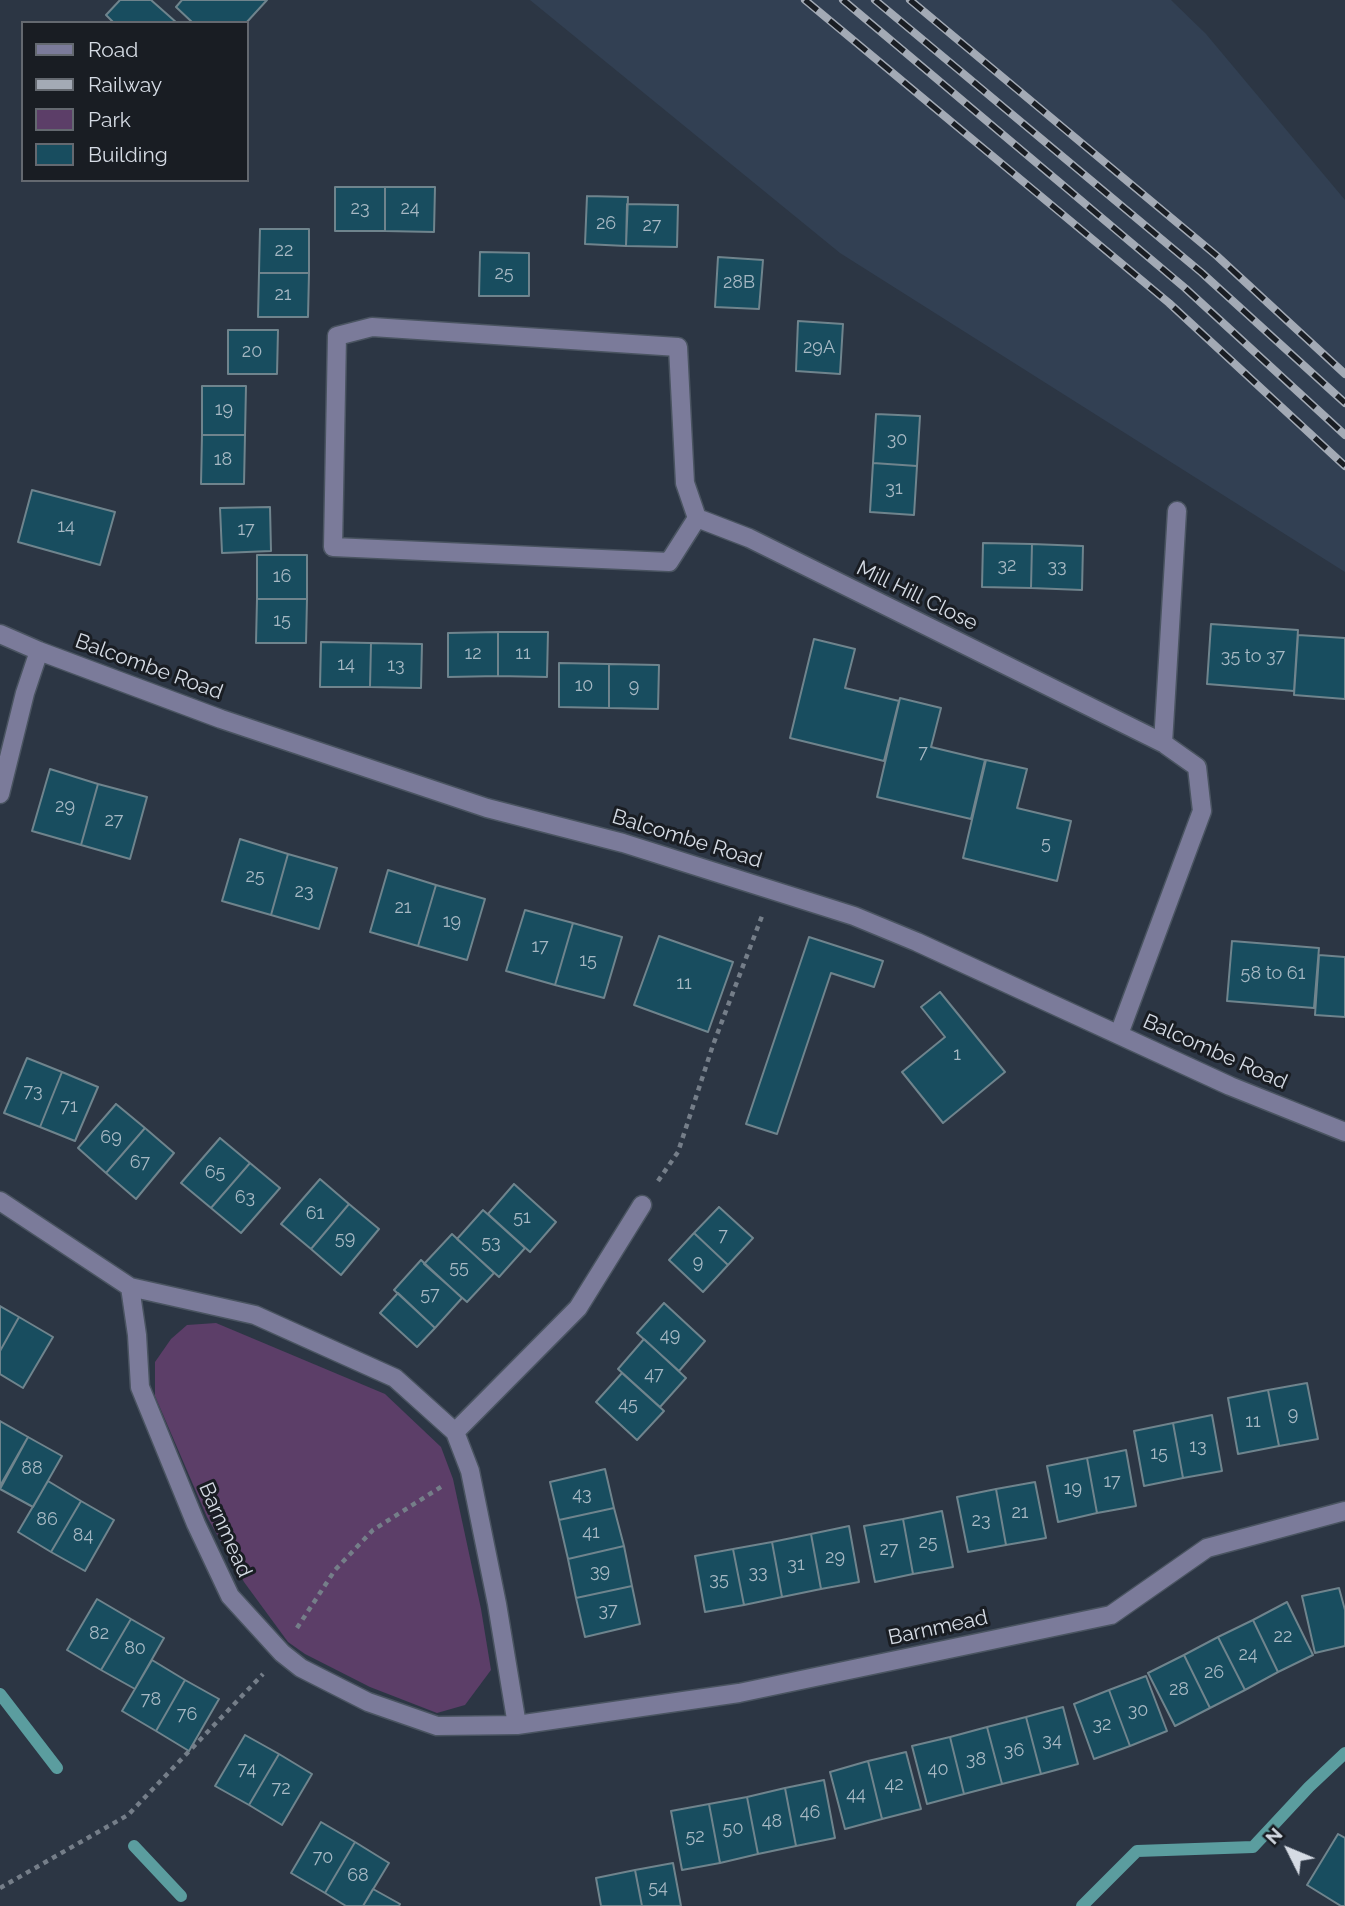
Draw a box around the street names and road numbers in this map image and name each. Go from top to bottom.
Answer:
street label: Mill Hill Close [852,556,982,636]
street label: Balcombe Road [72,629,226,705]
street label: Balcombe Road [609,804,765,874]
street label: Balcombe Road [1139,1009,1291,1095]
street label: Barnmead [193,1479,257,1581]
street label: Barnmead [886,1605,990,1651]

